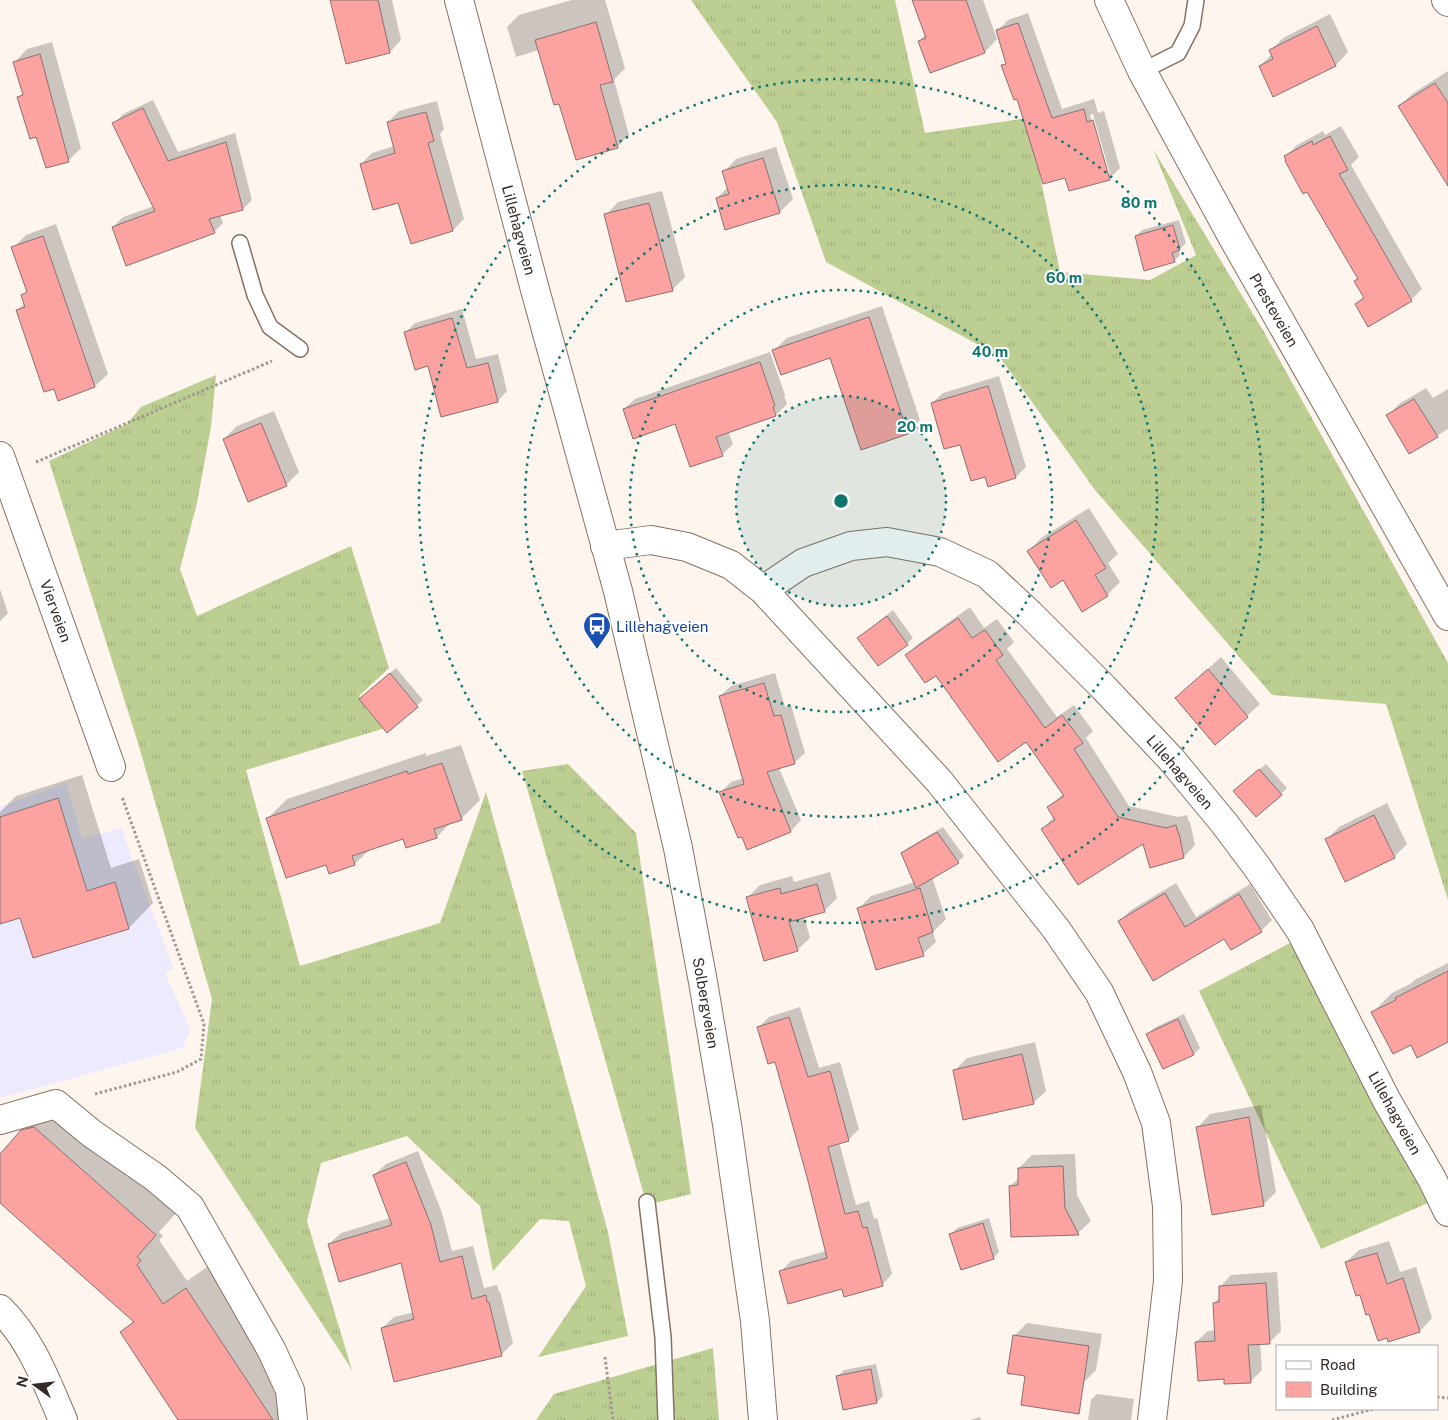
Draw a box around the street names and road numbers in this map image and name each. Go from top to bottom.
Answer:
street label: Lillehagveien [499,183,539,277]
street label: Presteveien [1246,270,1302,350]
street label: Vierveien [37,577,75,645]
street label: Lillehagveien [1143,732,1217,812]
street label: Solbergveien [690,956,722,1050]
street label: Lillehagveien [1365,1068,1425,1158]

